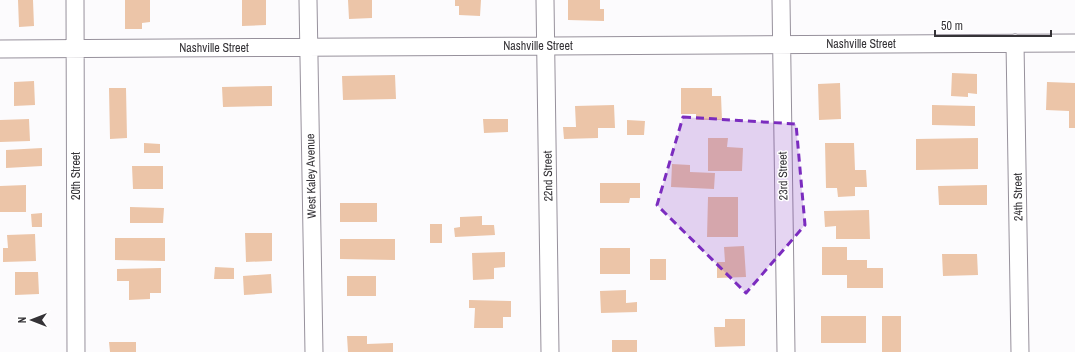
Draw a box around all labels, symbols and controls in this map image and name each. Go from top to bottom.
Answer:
scale bar [935,12,1051,38]
text: 50 m [941,18,963,34]
street label: Nashville Street [826,36,896,52]
street label: Nashville Street [503,38,573,54]
street label: Nashville Street [179,40,249,56]
street label: West Kaley Avenue [302,133,320,219]
street label: 22nd Street [540,150,556,202]
street label: 23rd Street [775,151,791,200]
street label: 20th Street [68,152,84,200]
street label: 24th Street [1010,173,1026,221]
north arrow [12,300,52,340]
text: N [15,317,29,323]

